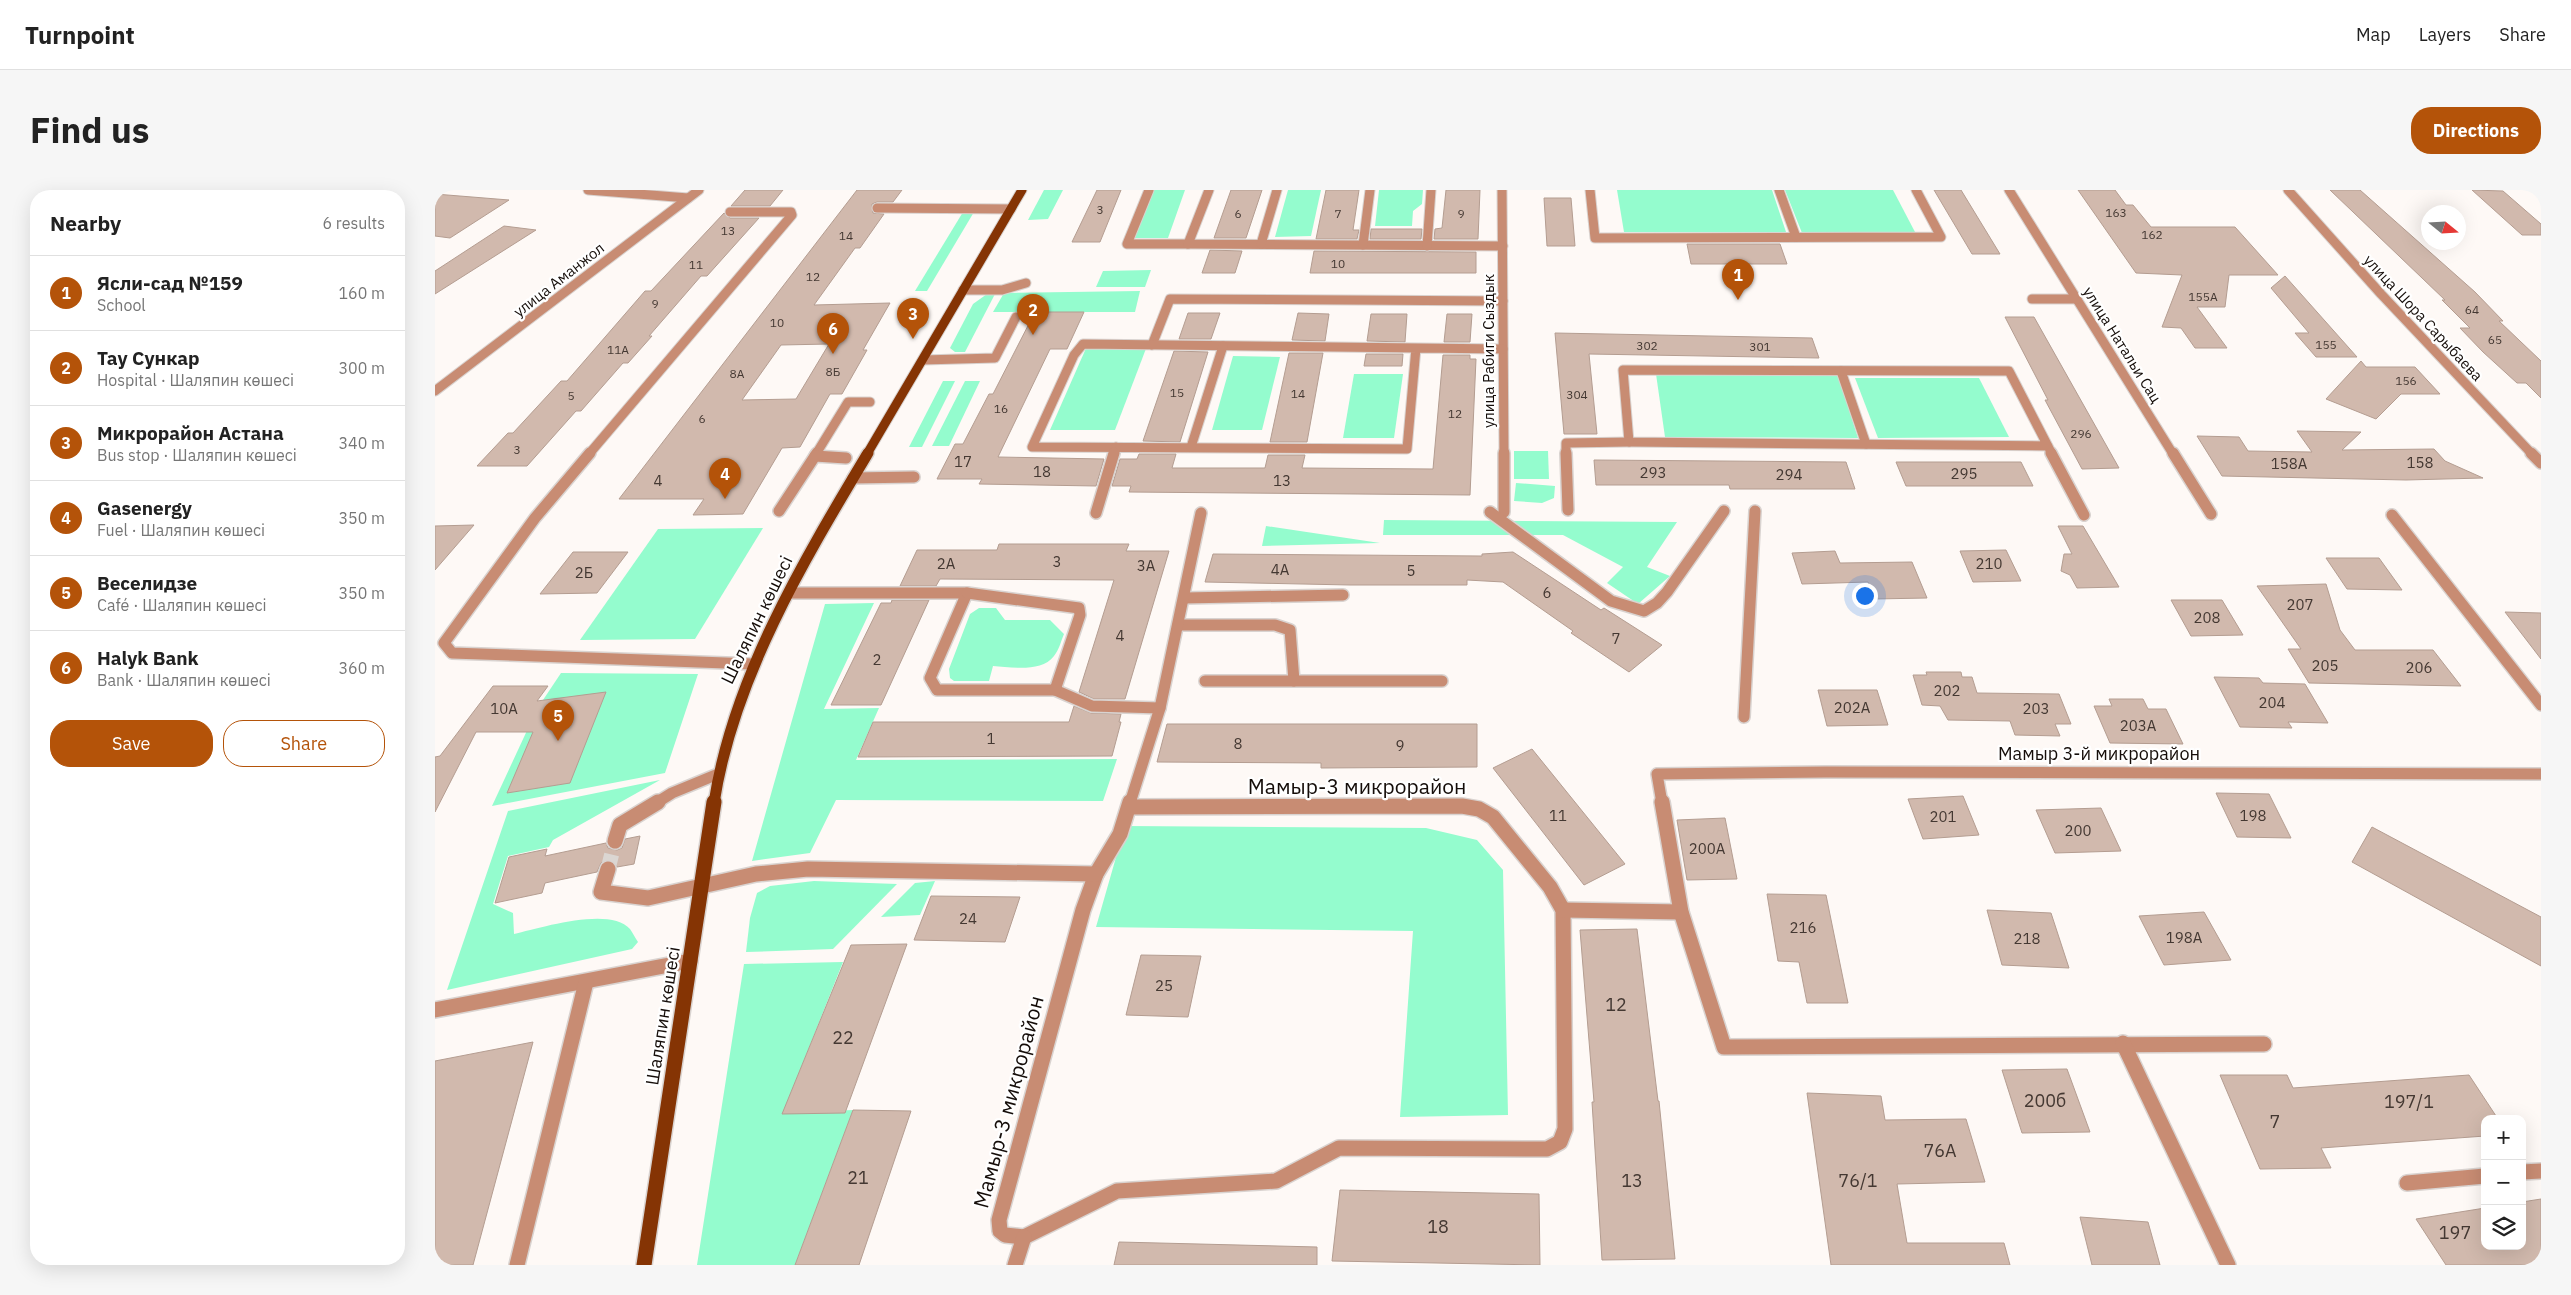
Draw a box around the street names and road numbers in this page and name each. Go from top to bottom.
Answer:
street label: улица Аманжол [509,238,608,321]
street label: улица Шора Сарыбаева [2360,250,2487,385]
street label: улица Рабиги Сыздык [1479,274,1498,428]
street label: улица Натальи Сац [2079,283,2166,406]
street label: Шаляпин көшесі [716,552,798,688]
street label: Мамыр 3-й микрорайон [1998,742,2200,765]
street label: Мамыр-3 микрорайон [1248,772,1466,800]
street label: Шаляпин көшесі [640,945,685,1087]
street label: Мамыр-3 микрорайон [966,992,1050,1211]

